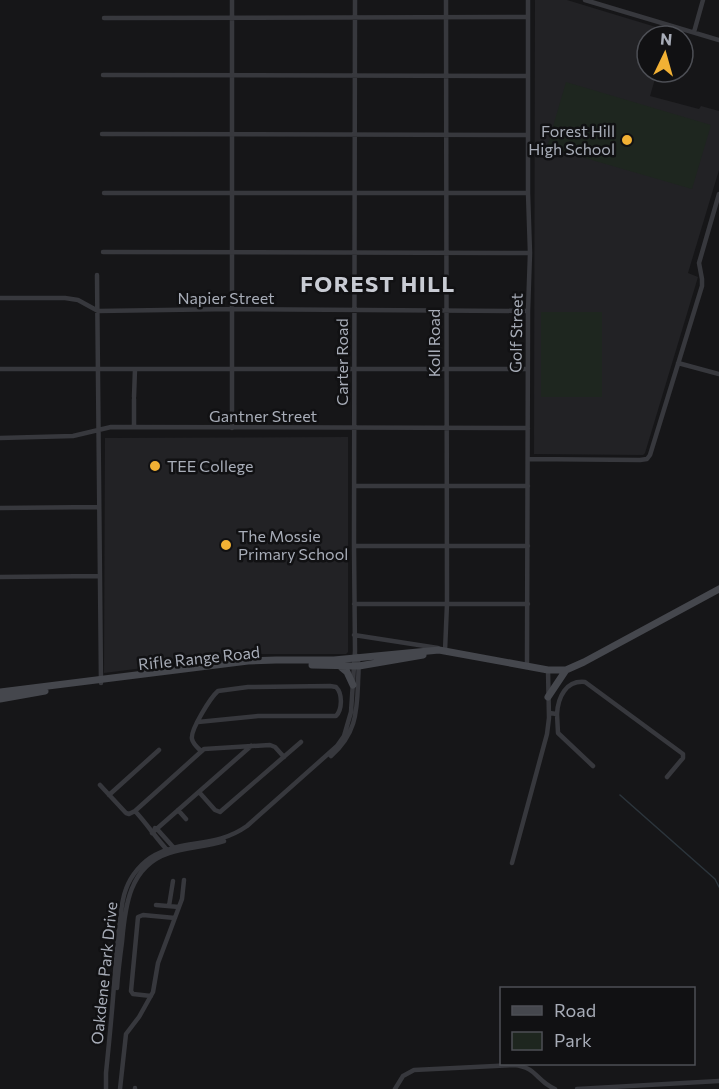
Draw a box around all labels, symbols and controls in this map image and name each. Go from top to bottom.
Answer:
north arrow [635,24,695,84]
text: N [660,29,673,49]
place label: Forest Hill High School [528,121,615,158]
marker: Forest Hill High School [620,133,634,147]
district label: FOREST HILL [300,270,456,297]
street label: Napier Street [177,288,275,307]
street label: Golf Street [505,292,526,373]
street label: Koll Road [424,309,443,377]
street label: Carter Road [332,318,351,406]
street label: Gantner Street [209,406,317,425]
place label: TEE College [167,456,253,475]
marker: TEE College [148,459,162,473]
place label: The Mossie Primary School [238,526,348,563]
marker: The Mossie Primary School [219,538,233,552]
street label: Rifle Range Road [137,642,261,673]
street label: Oakdene Park Drive [87,901,120,1045]
legend [500,987,695,1065]
text: Road [554,999,596,1021]
text: Park [554,1029,592,1051]

